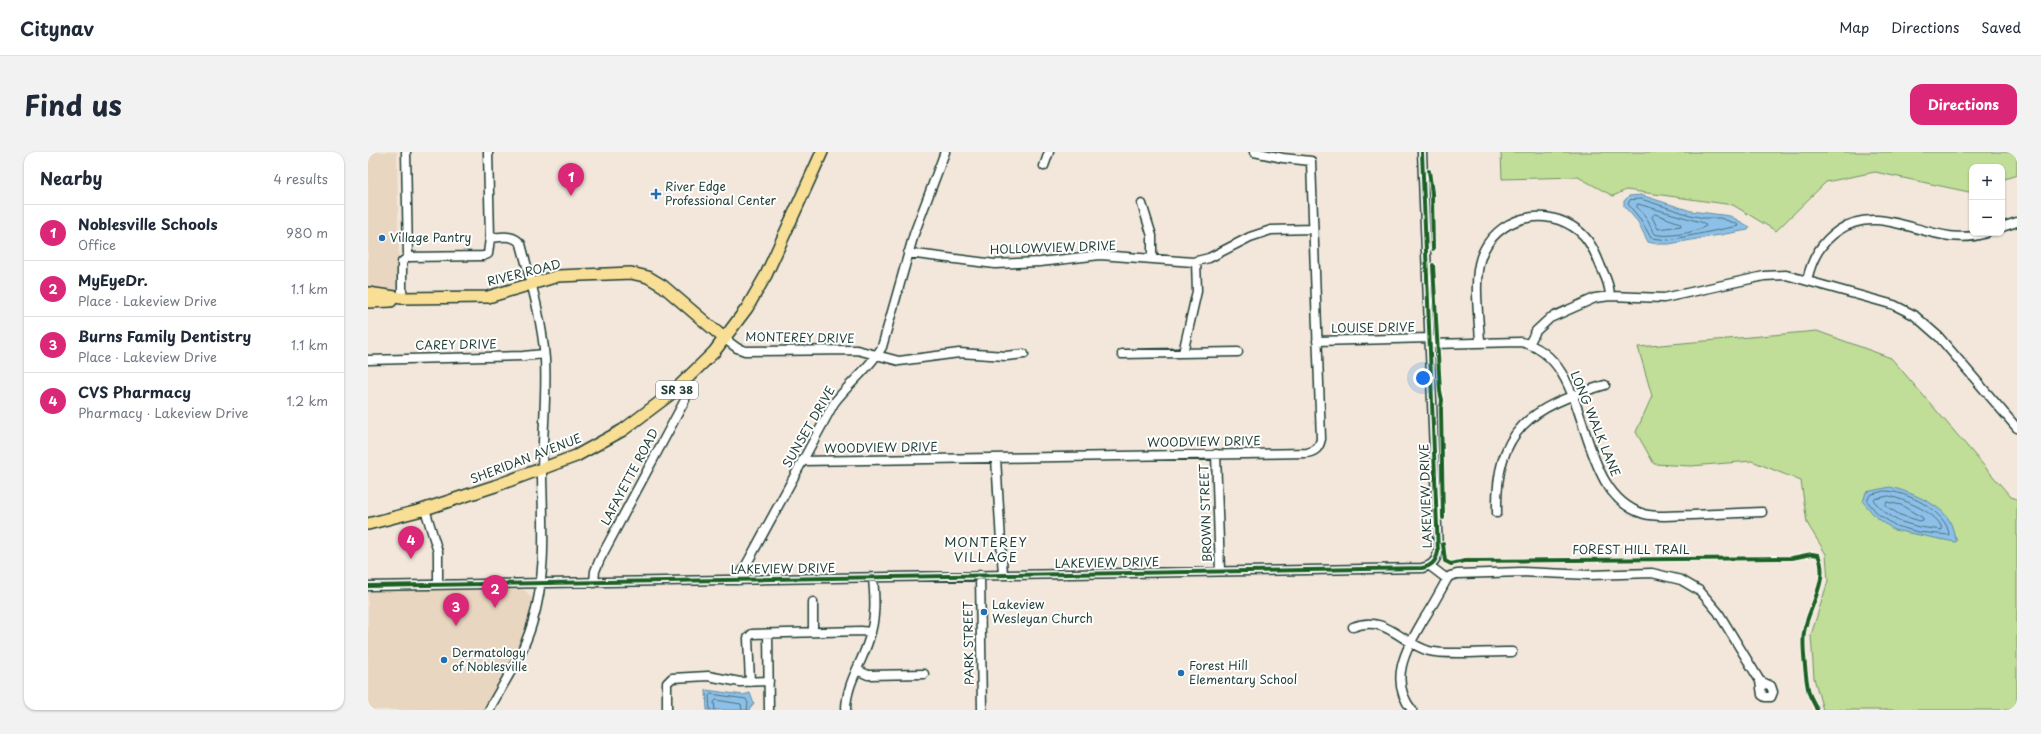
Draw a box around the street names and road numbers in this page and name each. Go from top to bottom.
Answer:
street label: HOLLOWVIEW DRIVE [989,236,1116,258]
street label: RIVER ROAD [485,254,563,290]
street label: LOUISE DRIVE [1331,317,1415,337]
street label: MONTEREY DRIVE [745,327,855,347]
street label: CAREY DRIVE [415,334,497,354]
street label: LONG WALK LANE [1567,368,1625,479]
road number: SR 38 [656,381,698,399]
street label: SUNSET DRIVE [777,382,839,471]
street label: LAFAYETTE ROAD [596,425,662,528]
street label: SHERIDAN AVENUE [467,429,584,488]
street label: WOODVIEW DRIVE [1147,431,1261,451]
street label: WOODVIEW DRIVE [824,437,938,457]
street label: LAKEVIEW DRIVE [1414,443,1436,549]
street label: BROWN STREET [1194,463,1216,562]
street label: FOREST HILL TRAIL [1572,540,1690,558]
street label: LAKEVIEW DRIVE [1055,552,1159,572]
street label: LAKEVIEW DRIVE [731,558,835,578]
street label: PARK STREET [958,600,978,685]

